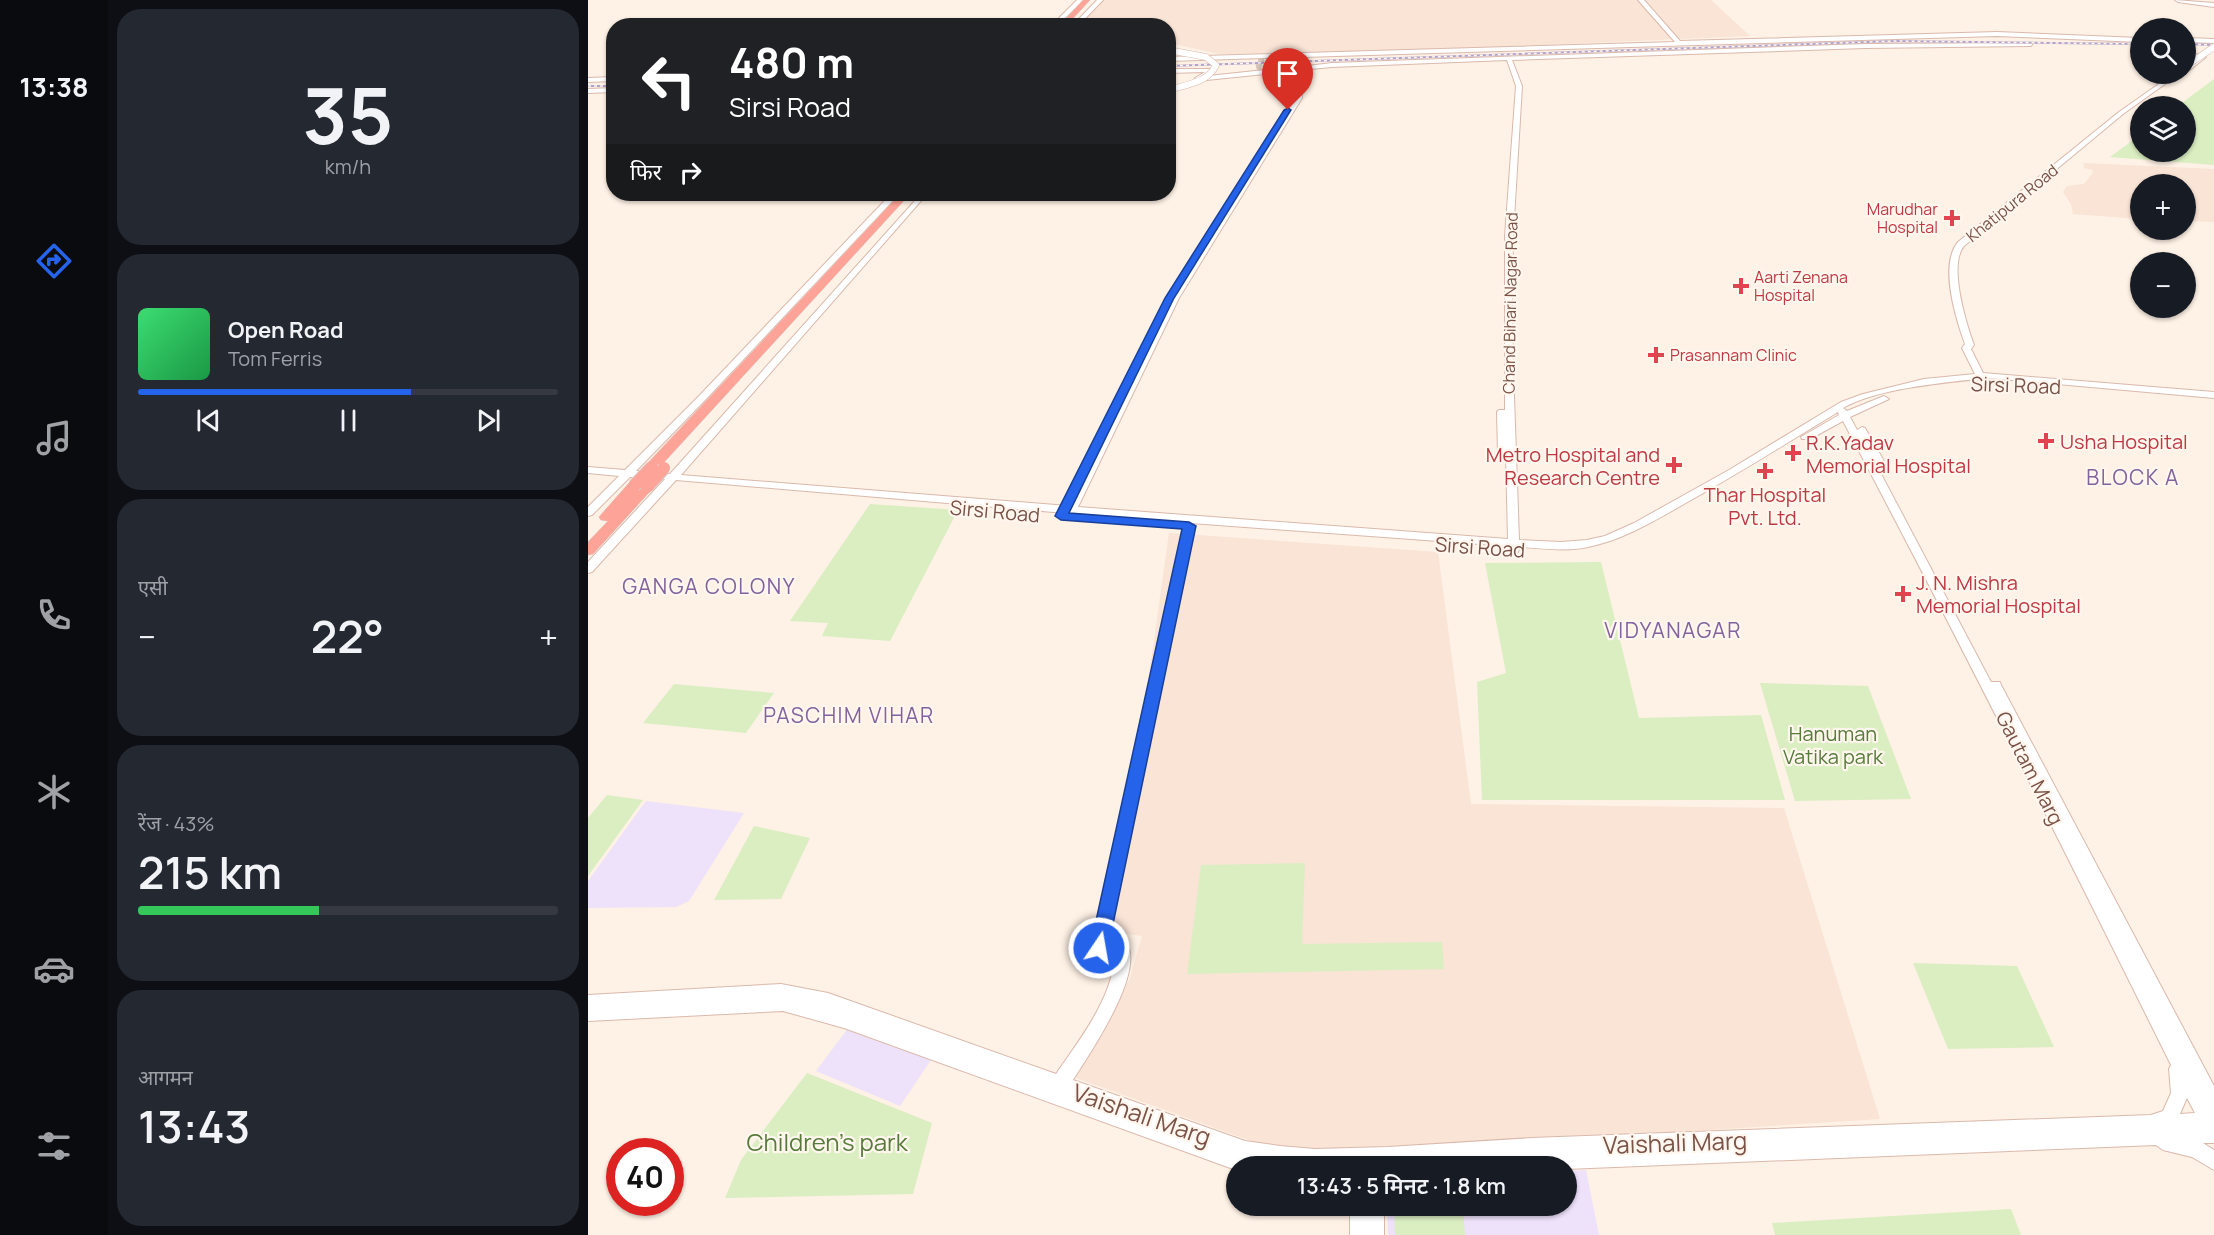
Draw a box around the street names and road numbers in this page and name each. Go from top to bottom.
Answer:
street label: Khatipura Road [1961,159,2063,247]
street label: Chand Bihari Nagar Road [1497,212,1523,394]
street label: Sirsi Road [1970,370,2062,400]
street label: Sirsi Road [949,494,1041,528]
street label: Sirsi Road [1434,530,1526,564]
street label: Gautam Marg [1990,707,2070,829]
street label: Vaishali Marg [1068,1075,1216,1153]
street label: Vaishali Marg [1602,1123,1748,1161]

